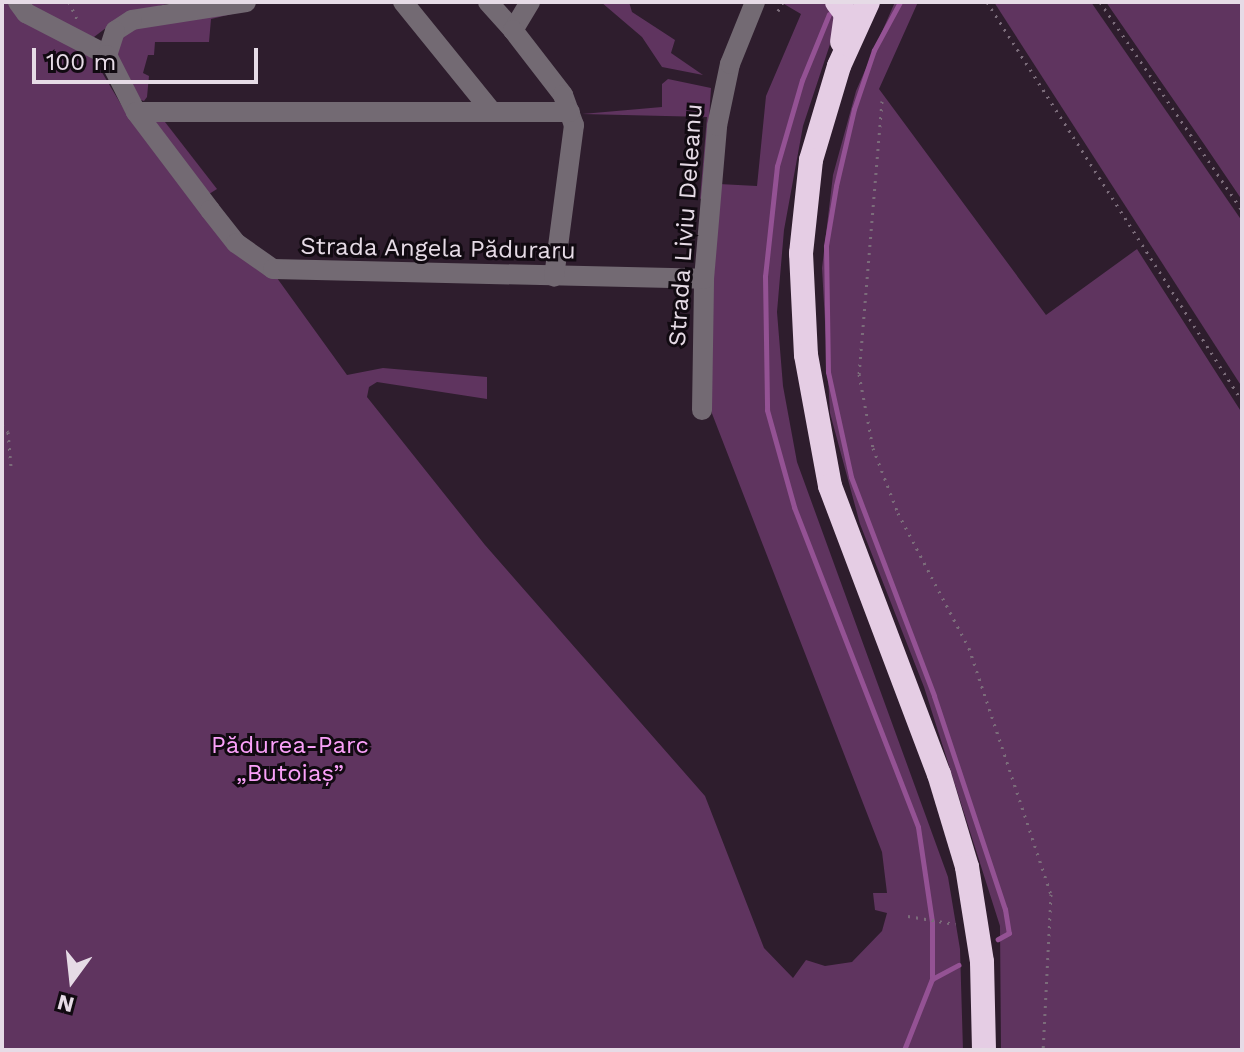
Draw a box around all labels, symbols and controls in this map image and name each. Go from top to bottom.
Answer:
scale bar [36,32,262,82]
text: 100 m [46,48,116,76]
street label: Strada Liviu Deleanu [663,103,709,347]
street label: Strada Angela Păduraru [299,232,577,266]
park label: Pădurea-Parc „Butoiaș” [211,732,369,788]
north arrow [32,940,112,1020]
text: N [55,989,77,1018]

